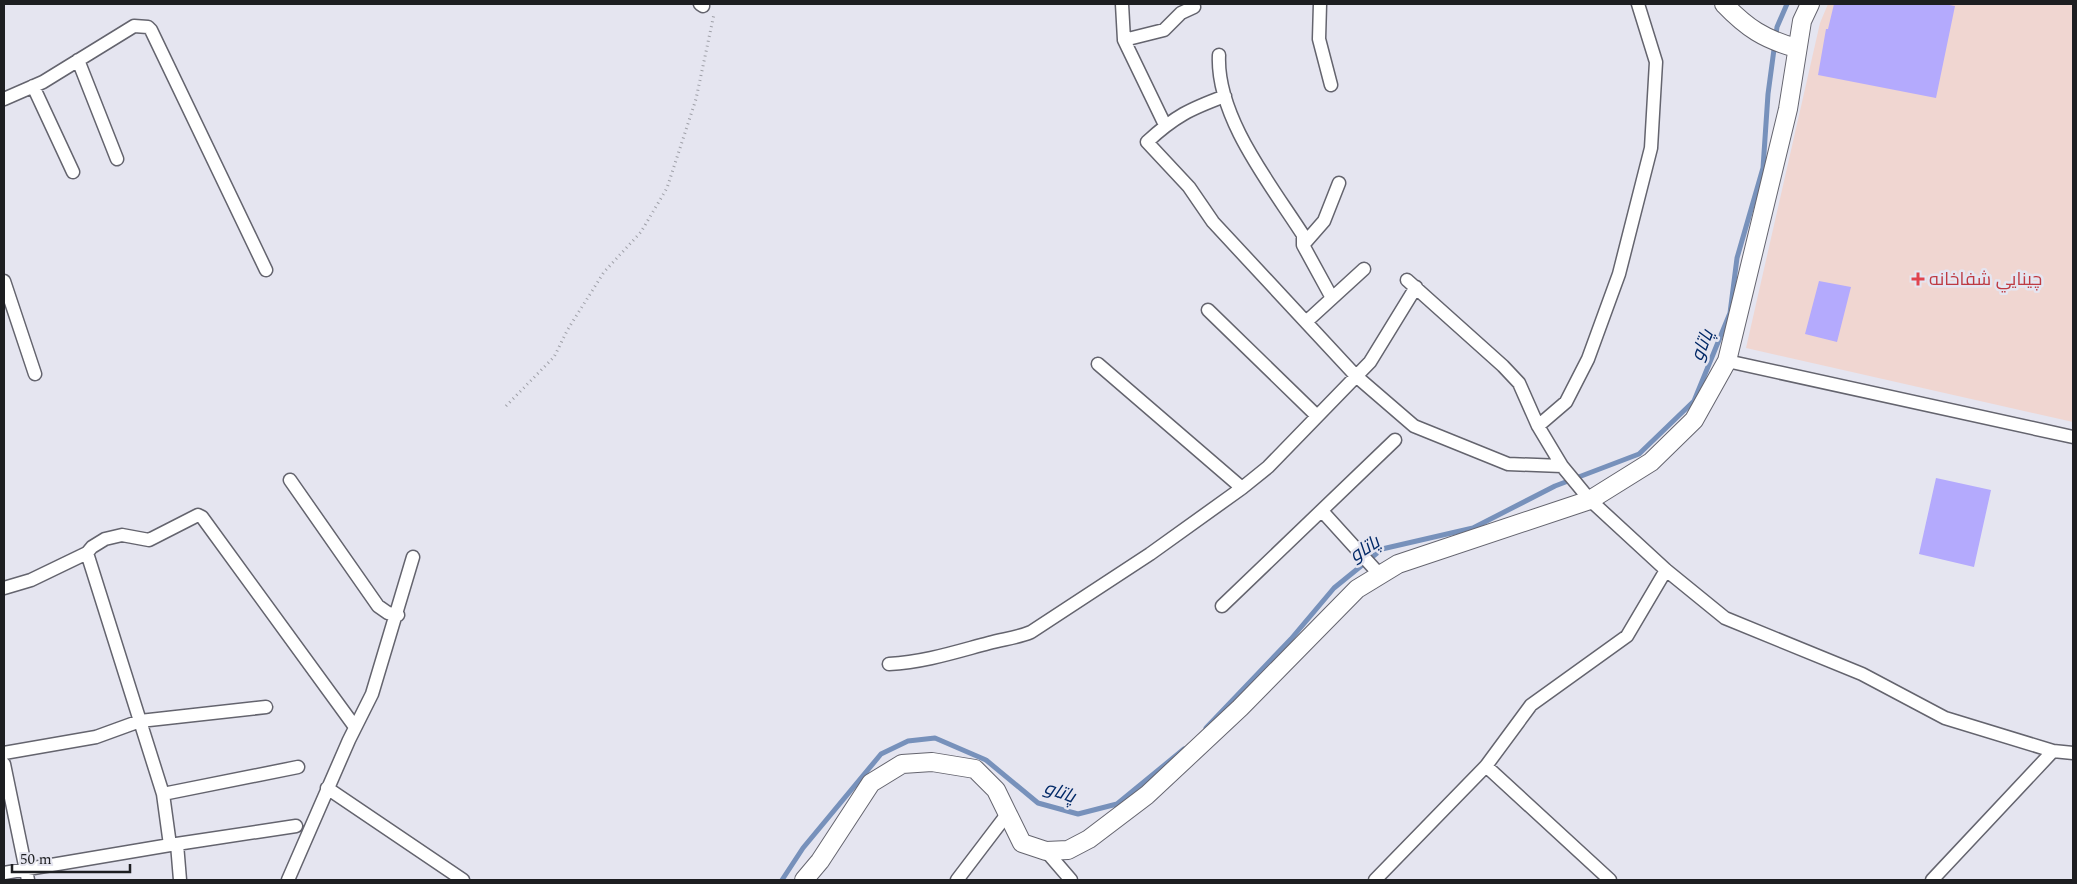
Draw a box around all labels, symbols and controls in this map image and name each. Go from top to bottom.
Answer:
place label: چينايي شفاخانه [1929,266,2042,293]
marker: چينايي شفاخانه [1911,272,1925,286]
water label: پاتاو [1683,325,1722,366]
water label: پاتاو [1344,528,1387,570]
water label: پاتاو [1040,773,1080,812]
scale bar [12,842,130,874]
text: 50 m [20,848,52,871]

